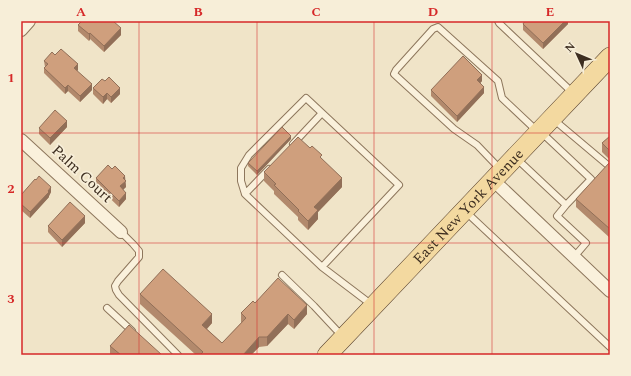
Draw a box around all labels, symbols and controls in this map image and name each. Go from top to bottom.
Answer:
text: A [76,2,86,22]
text: B [193,2,203,22]
text: C [311,2,321,22]
text: D [428,2,438,22]
text: E [546,2,555,22]
north arrow [557,34,597,74]
text: N [561,38,579,57]
text: 1 [7,68,15,88]
street label: Palm Court [46,140,118,208]
street label: East New York Avenue [407,143,529,270]
text: 2 [7,179,15,199]
text: 3 [7,289,15,309]

